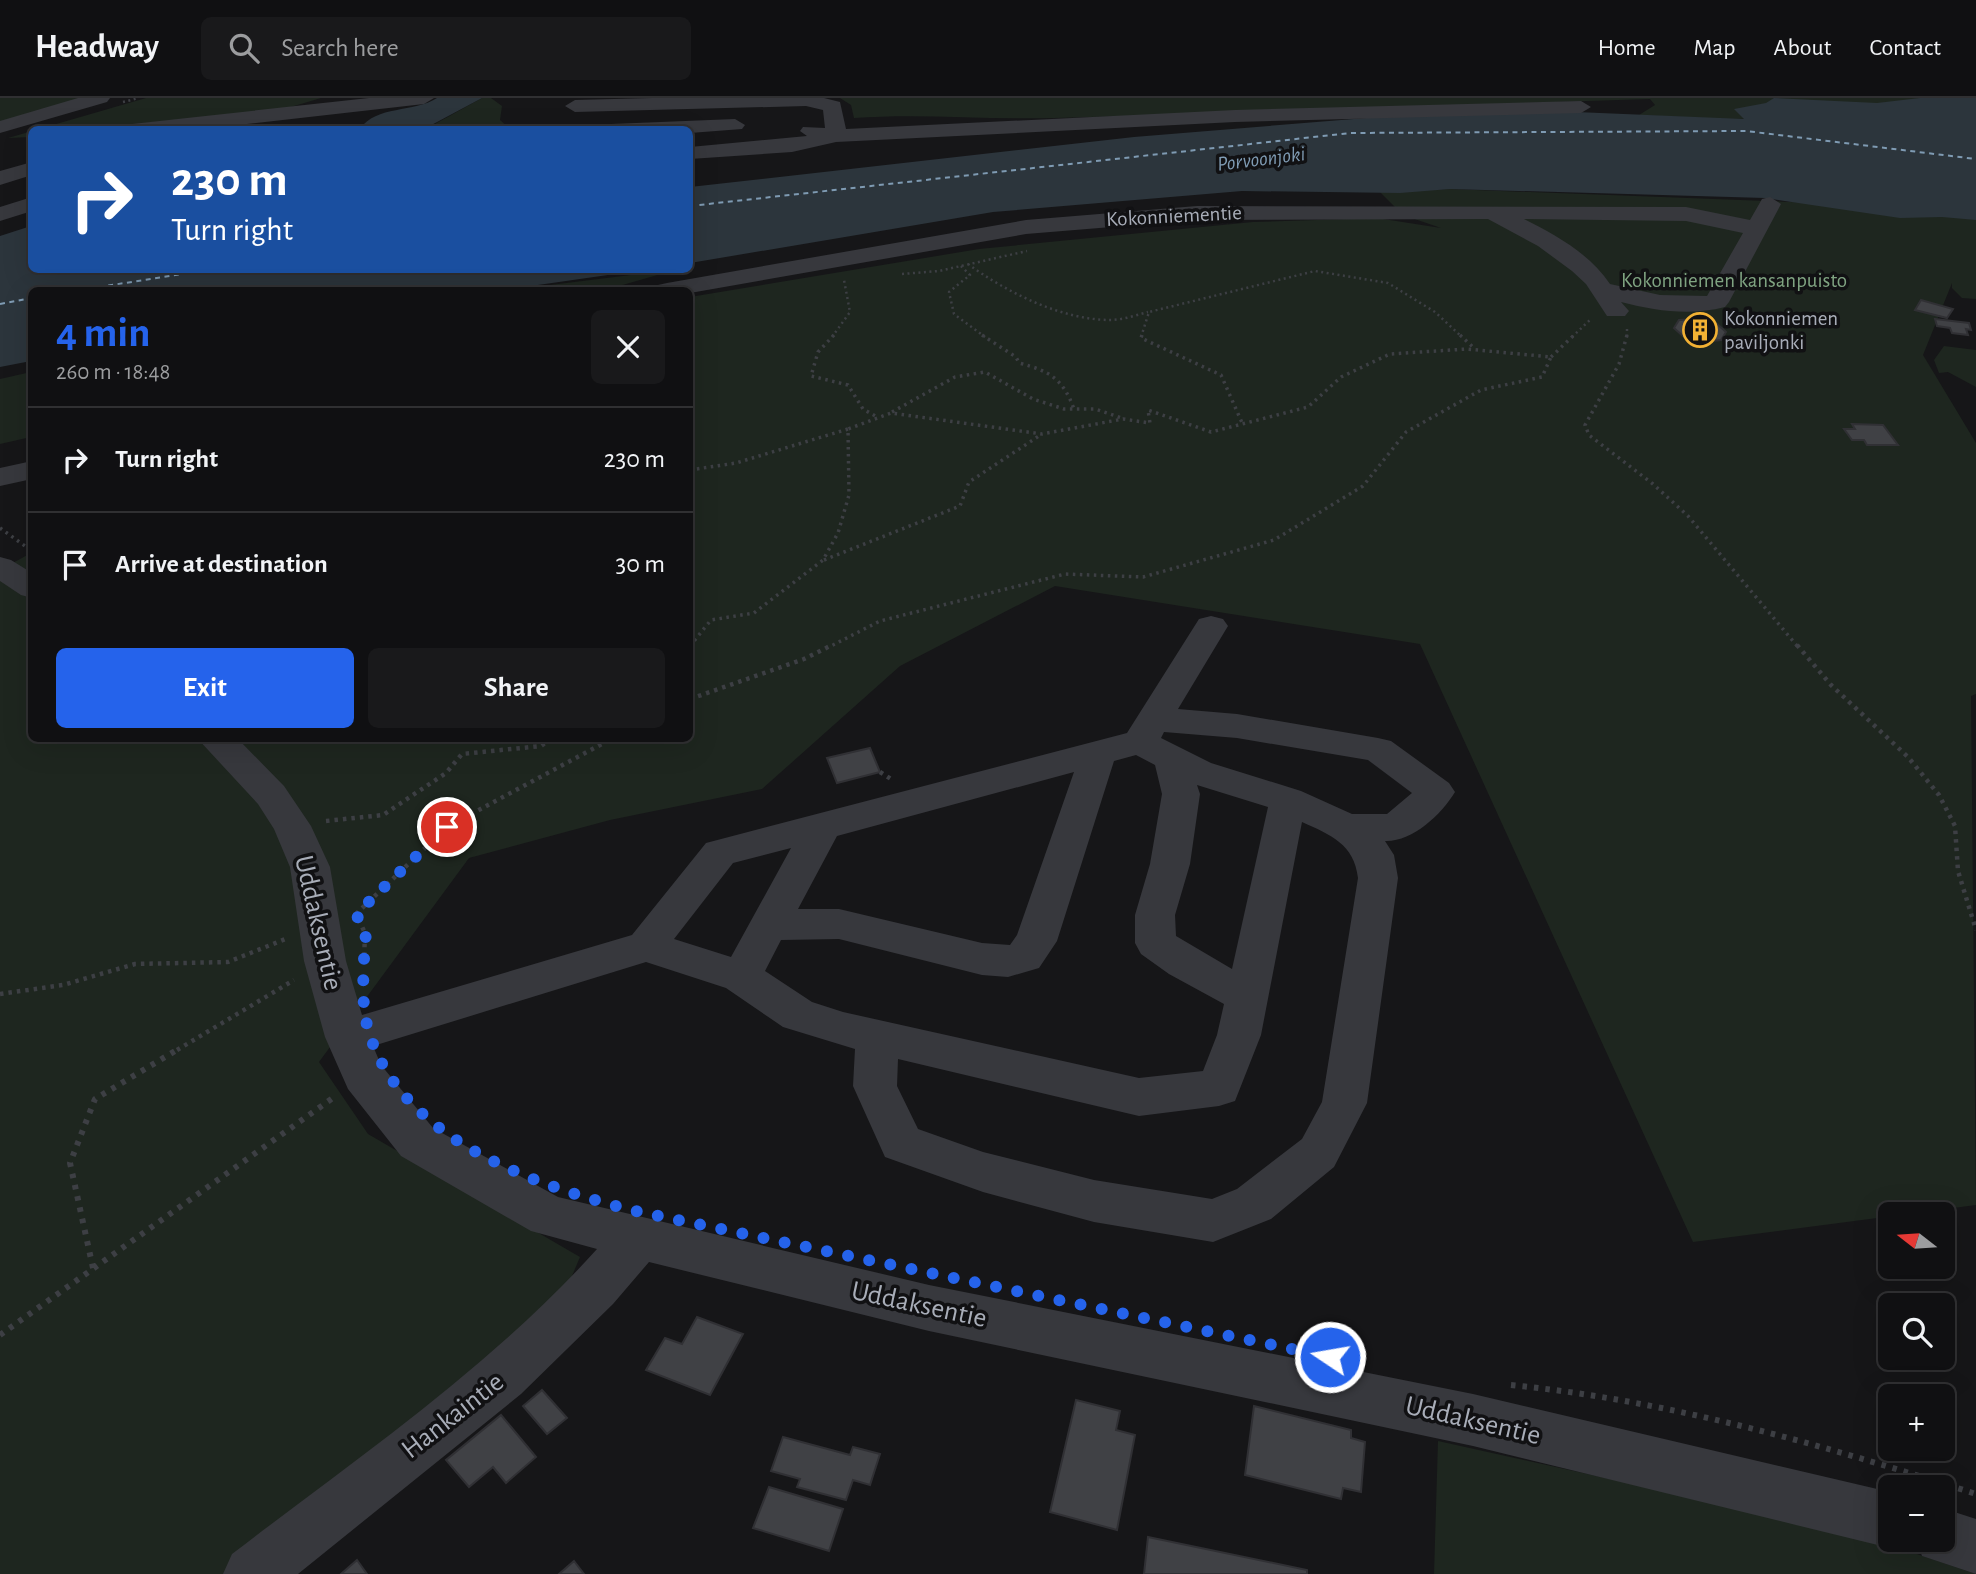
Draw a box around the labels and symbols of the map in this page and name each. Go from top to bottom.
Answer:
water label: Porvoonjoki [1216,143,1307,175]
street label: Kokonniementie [1106,202,1242,230]
park label: Kokonniemen kansanpuisto [1621,270,1847,291]
place label: Kokonniemen paviljonki [1724,308,1838,353]
building icon: Kokonniemen paviljonki [1681,311,1719,349]
pin [417,797,477,857]
street label: Uddaksentie [289,853,347,993]
north arrow [1878,1202,1955,1279]
street label: Uddaksentie [849,1277,989,1333]
position arrow [1293,1320,1367,1394]
street label: Hankaintie [397,1368,509,1464]
street label: Uddaksentie [1403,1392,1543,1450]

